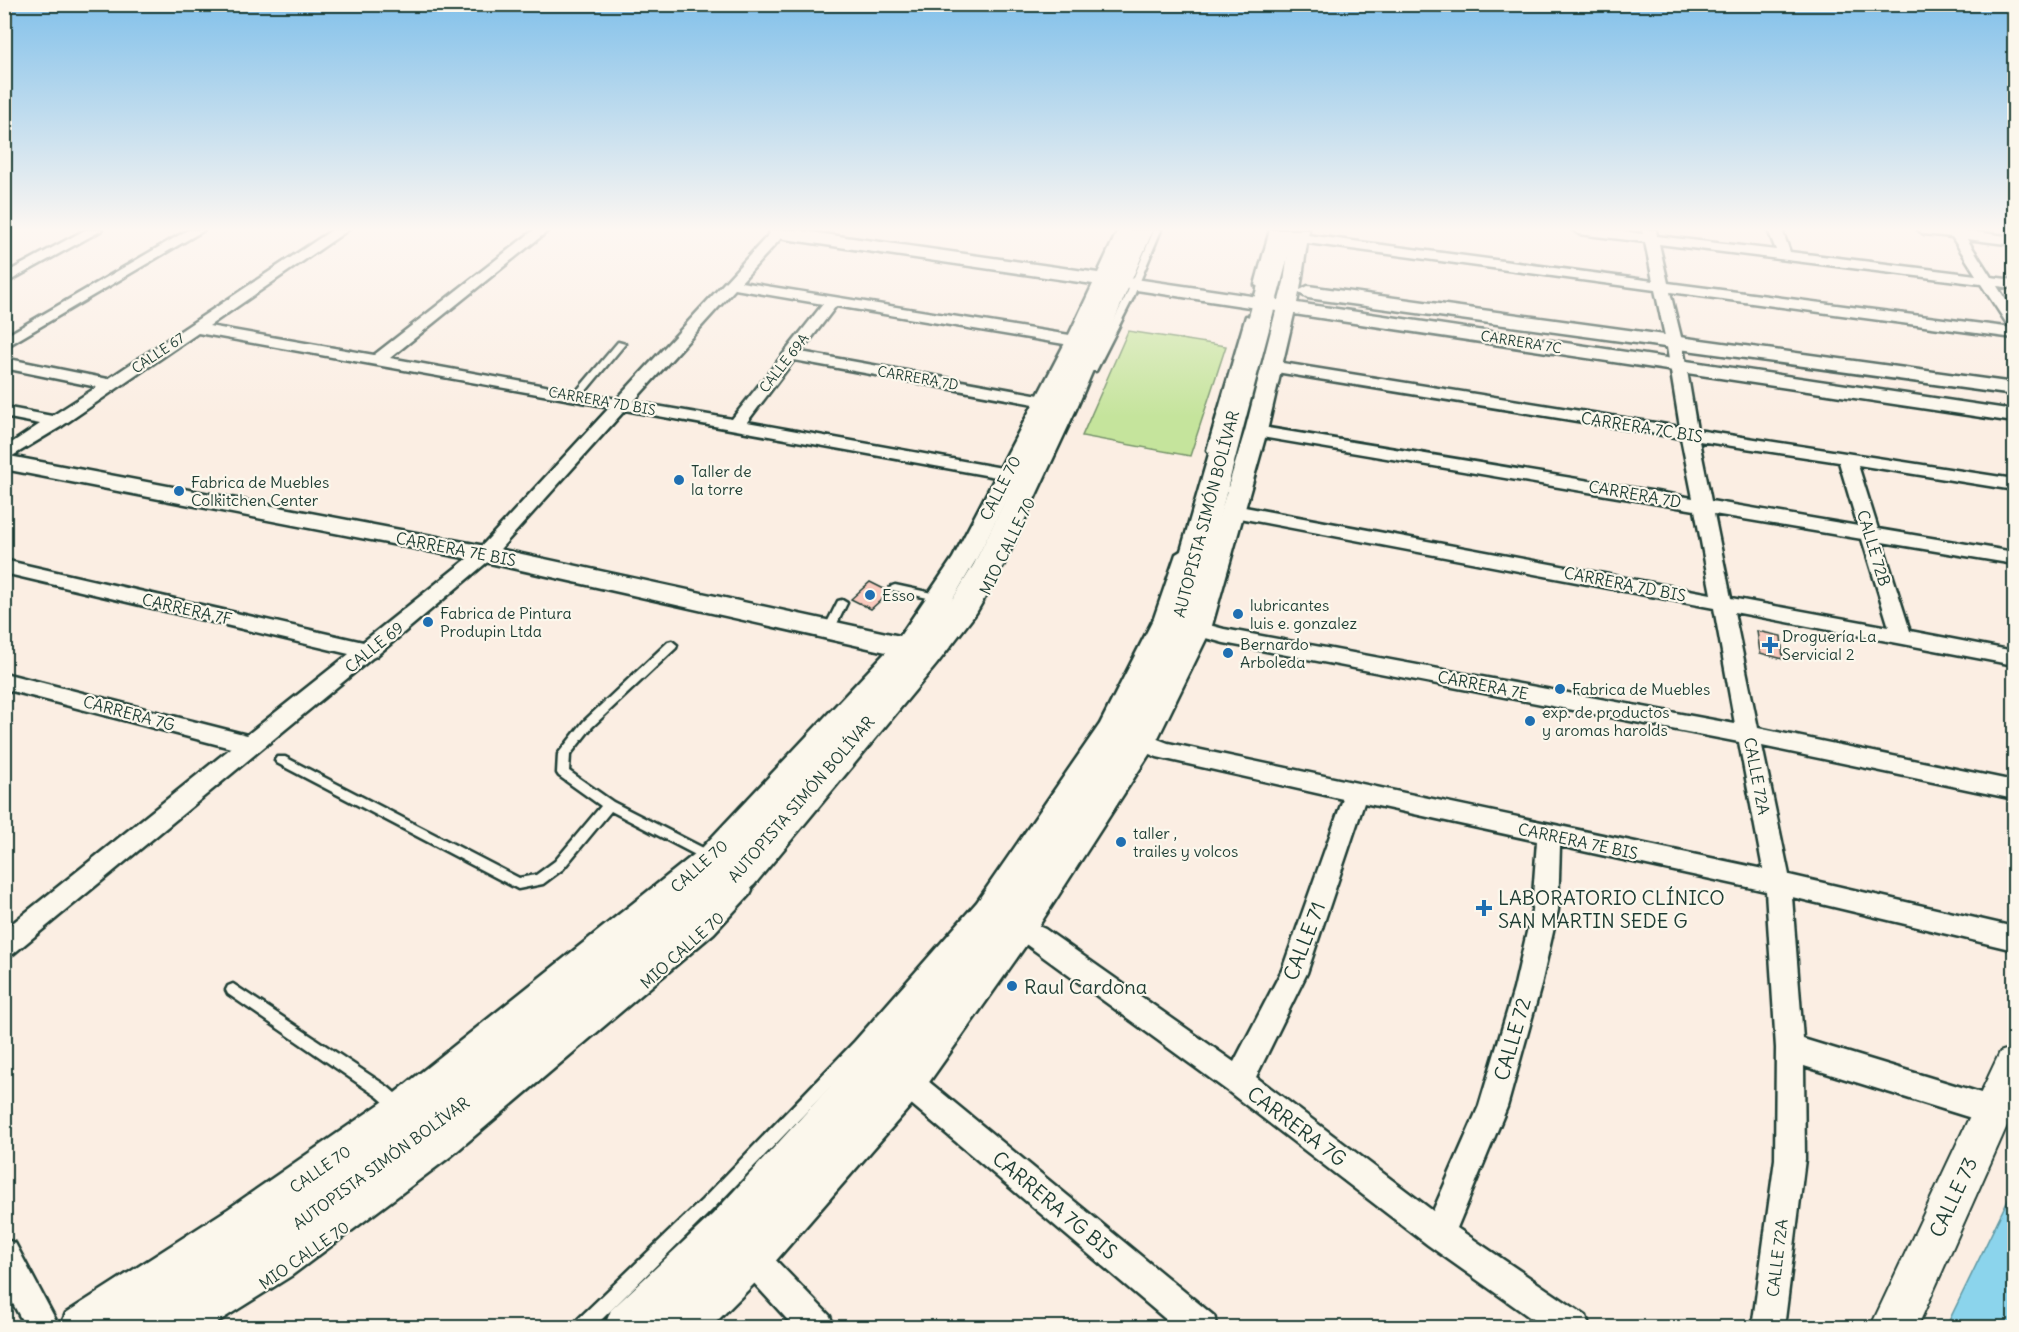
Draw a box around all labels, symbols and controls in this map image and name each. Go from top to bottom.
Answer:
street label: CARRERA 7C [1479,327,1563,357]
street label: CALLE 67 [128,329,188,377]
street label: CALLE 69A [755,330,813,396]
street label: CARRERA 7D [876,362,960,394]
street label: CARRERA 7D BIS [547,383,657,419]
street label: CARRERA 7C BIS [1580,407,1704,447]
street label: AUTOPISTA SIMÓN BOLÍVAR [1169,408,1243,620]
street label: CALLE 70 [975,452,1025,524]
place label: Taller de la torre [691,461,752,499]
place label: Fabrica de Muebles Colkitchen Center [191,472,329,510]
marker: Taller de la torre [672,473,686,487]
street label: CARRERA 7D [1587,476,1683,512]
marker: Fabrica de Muebles Colkitchen Center [172,484,186,498]
street label: MIO CALLE 70 [975,494,1039,598]
street label: CALLE 72B [1853,508,1895,588]
street label: CARRERA 7E BIS [394,528,518,570]
street label: CARRERA 7D BIS [1562,562,1688,606]
place label: Esso [882,585,915,605]
marker: Esso [863,588,877,602]
street label: CARRERA 7F [140,589,234,629]
place label: lubricantes luis e. gonzalez [1250,595,1357,633]
place label: Fabrica de Pintura Produpin Ltda [440,603,572,641]
marker: lubricantes luis e. gonzalez [1231,607,1245,621]
marker: Fabrica de Pintura Produpin Ltda [421,615,435,629]
street label: CALLE 69 [341,617,407,677]
place label: Droguería La Servicial 2 [1782,626,1876,664]
place label: Bernardo Arboleda [1240,634,1309,672]
marker: Droguería La Servicial 2 [1763,638,1777,652]
marker: Bernardo Arboleda [1221,646,1235,660]
street label: CARRERA 7E [1436,666,1530,704]
place label: Fabrica de Muebles [1572,679,1710,699]
marker: Fabrica de Muebles [1553,682,1567,696]
street label: CARRERA 7G [81,691,177,735]
place label: exp. de productos y aromas harolds [1542,702,1669,740]
street label: AUTOPISTA SIMÓN BOLÍVAR [723,712,879,886]
marker: exp. de productos y aromas harolds [1523,714,1537,728]
street label: CALLE 72A [1740,736,1774,816]
street label: CARRERA 7E BIS [1516,819,1640,863]
place label: taller , trailes y volcos [1133,823,1238,861]
street label: CALLE 70 [666,835,732,897]
marker: taller , trailes y volcos [1114,835,1128,849]
place label: LABORATORIO CLÍNICO SAN MARTIN SEDE G [1498,885,1725,933]
street label: CALLE 71 [1278,898,1330,984]
marker: LABORATORIO CLÍNICO SAN MARTIN SEDE G [1475,899,1493,917]
street label: MIO CALLE 70 [636,907,728,993]
place label: Raul Cardona [1024,974,1147,999]
marker: Raul Cardona [1005,979,1019,993]
street label: CALLE 72 [1488,995,1536,1083]
street label: CARRERA 7G [1242,1081,1352,1171]
street label: AUTOPISTA SIMÓN BOLÍVAR [289,1092,473,1234]
street label: CALLE 70 [286,1141,354,1197]
street label: CARRERA 7G BIS [987,1146,1123,1264]
street label: CALLE 73 [1924,1153,1982,1241]
street label: MIO CALLE 70 [255,1216,353,1294]
street label: CALLE 72A [1762,1218,1792,1298]

